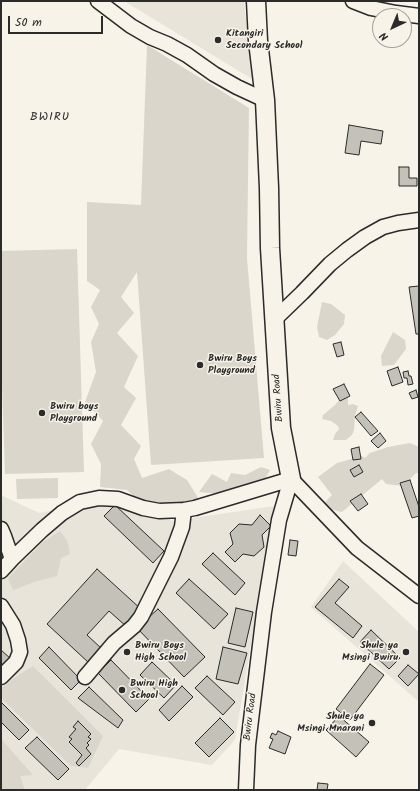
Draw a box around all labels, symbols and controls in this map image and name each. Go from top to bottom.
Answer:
scale bar [10,8,105,34]
north arrow [372,8,412,48]
text: 50 m [15,13,42,32]
text: N [376,27,393,45]
place label: Kitangiri Secondary School [226,28,302,52]
marker: Kitangiri Secondary School [213,35,223,45]
district label: BWIRU [30,111,70,125]
place label: Bwiru Boys Playground [208,353,257,376]
marker: Bwiru Boys Playground [195,360,205,370]
street label: Bwiru Road [271,374,287,422]
place label: Bwiru boys Playground [50,401,98,424]
marker: Bwiru boys Playground [37,408,47,418]
place label: Bwiru Boys High School [135,640,186,664]
place label: Shule ya Msingi Bwiru [342,640,398,664]
marker: Bwiru Boys High School [122,647,132,657]
marker: Shule ya Msingi Bwiru [401,647,411,657]
place label: Bwiru High School [130,678,178,702]
marker: Bwiru High School [117,685,127,695]
street label: Bwiru Road [242,693,260,741]
place label: Shule ya Msingi Mnarani [297,711,364,734]
marker: Shule ya Msingi Mnarani [367,718,377,728]

